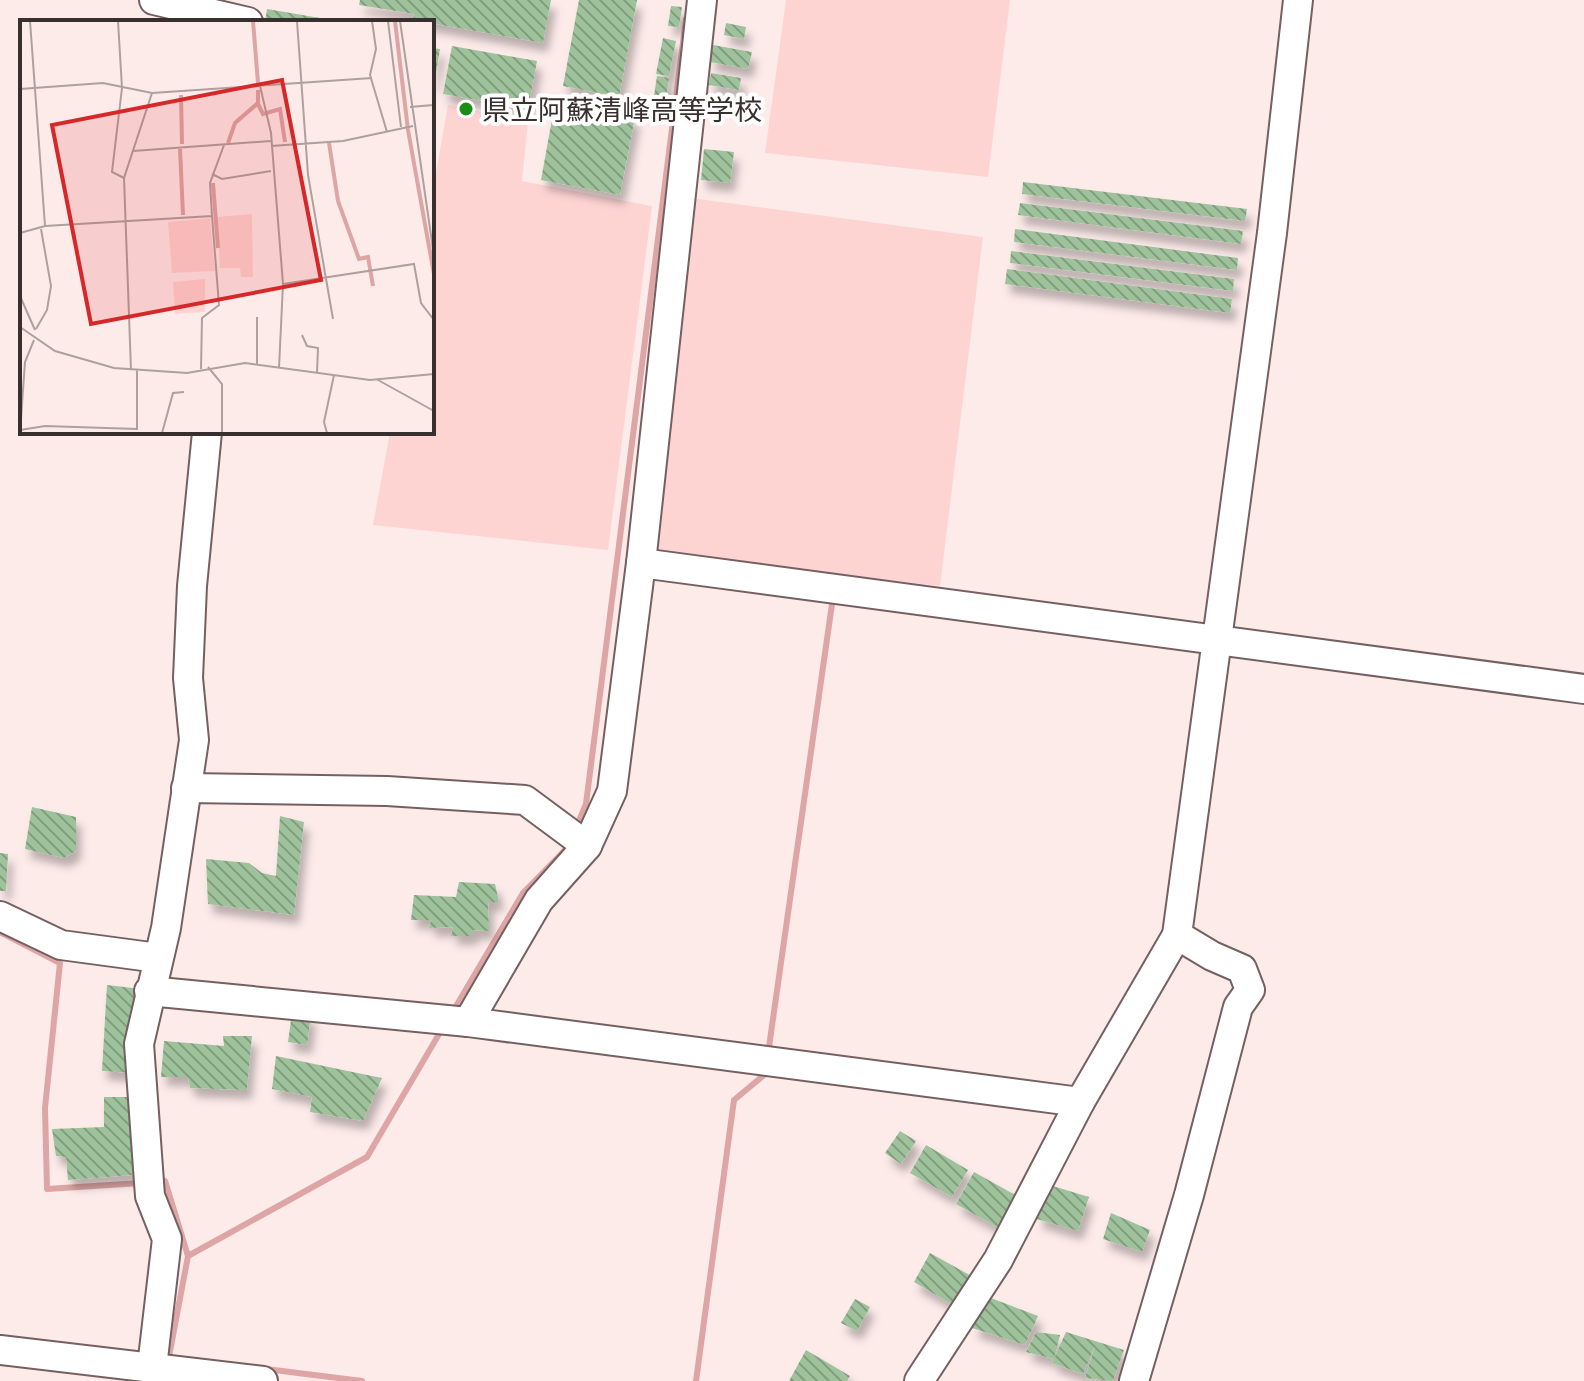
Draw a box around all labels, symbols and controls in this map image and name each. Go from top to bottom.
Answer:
inset map [20,20,434,434]
place label: 県立阿蘇清峰高等学校 [482,90,762,128]
marker: 県立阿蘇清峰高等学校 [457,100,475,118]

